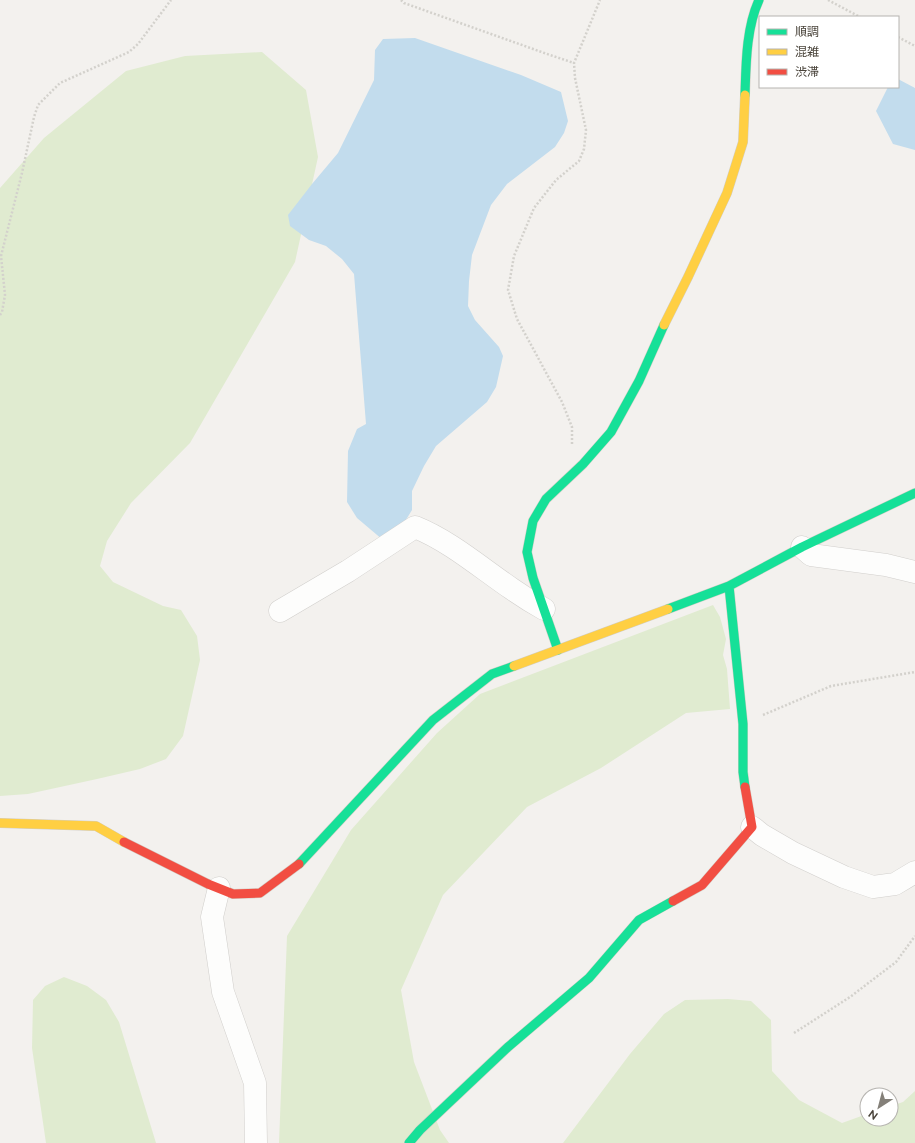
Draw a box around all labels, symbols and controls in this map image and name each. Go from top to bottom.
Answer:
legend [759,16,899,88]
text: 順調 [795,25,819,39]
text: 混雑 [795,45,819,59]
text: 渋滞 [795,65,819,79]
north arrow [859,1087,899,1127]
text: N [866,1107,881,1122]

